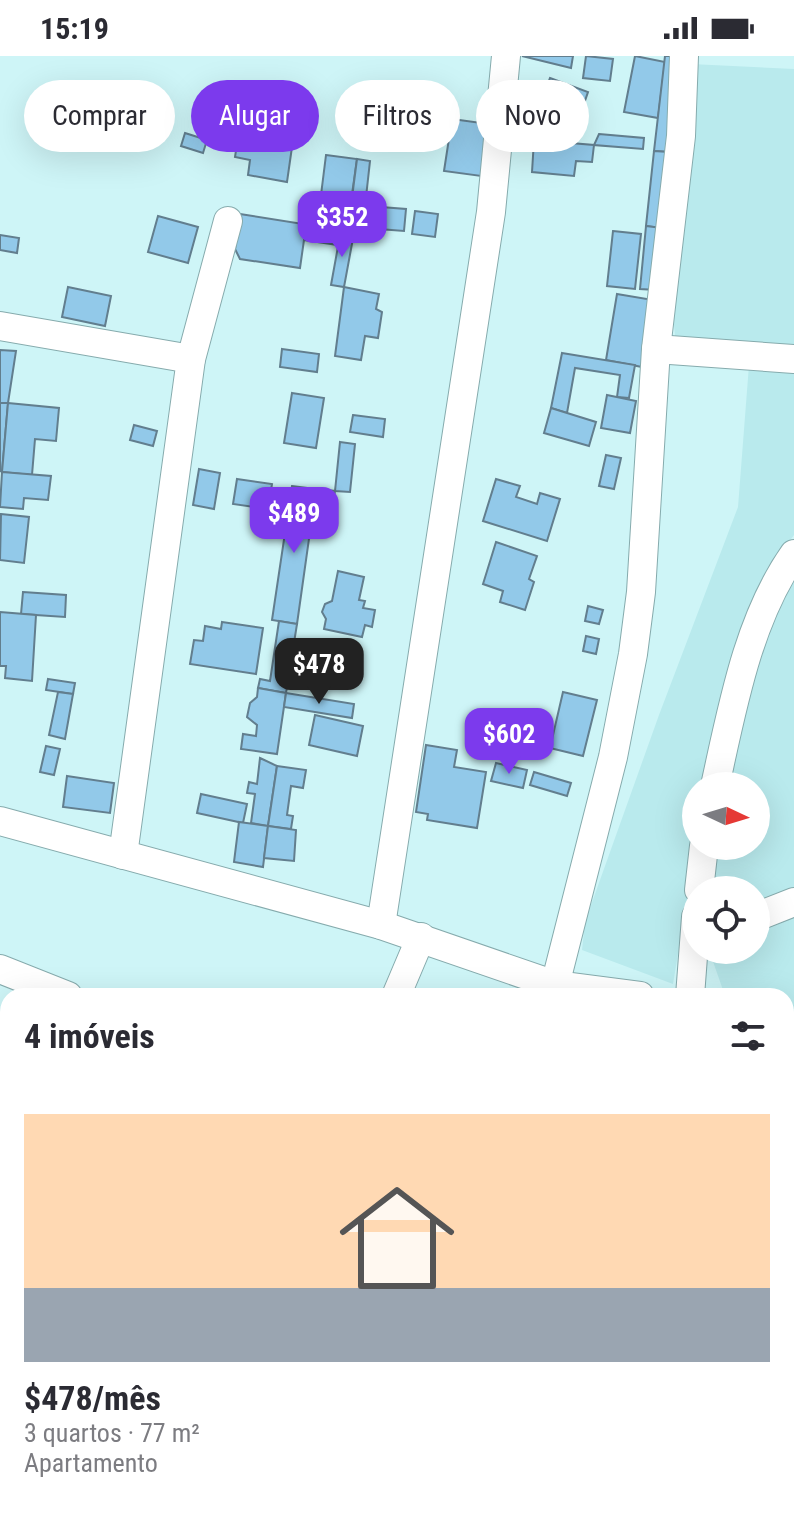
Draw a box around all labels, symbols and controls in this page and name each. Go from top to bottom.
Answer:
text: 15:19 [40,11,109,46]
chip: Comprar [24,80,175,152]
chip: Alugar [191,80,319,152]
chip: Filtros [335,80,460,152]
chip: Novo [476,80,589,152]
pin: $352 [295,191,389,259]
text: $352 [316,202,368,232]
pin: $489 [247,487,341,555]
text: $489 [268,498,320,528]
pin: $478 [272,638,366,706]
text: $478 [293,649,345,679]
pin: $602 [462,708,556,776]
text: $602 [483,719,535,749]
north arrow [682,772,770,860]
map controls [682,772,770,964]
button: locate [682,876,770,964]
icon: filters [726,1014,770,1058]
text: 4 imóveis [24,1016,155,1056]
icon: home [325,1166,469,1310]
text: $478/mês [24,1378,161,1418]
text: 3 quartos · 77 m² [24,1418,200,1448]
text: Apartamento [24,1448,158,1478]

